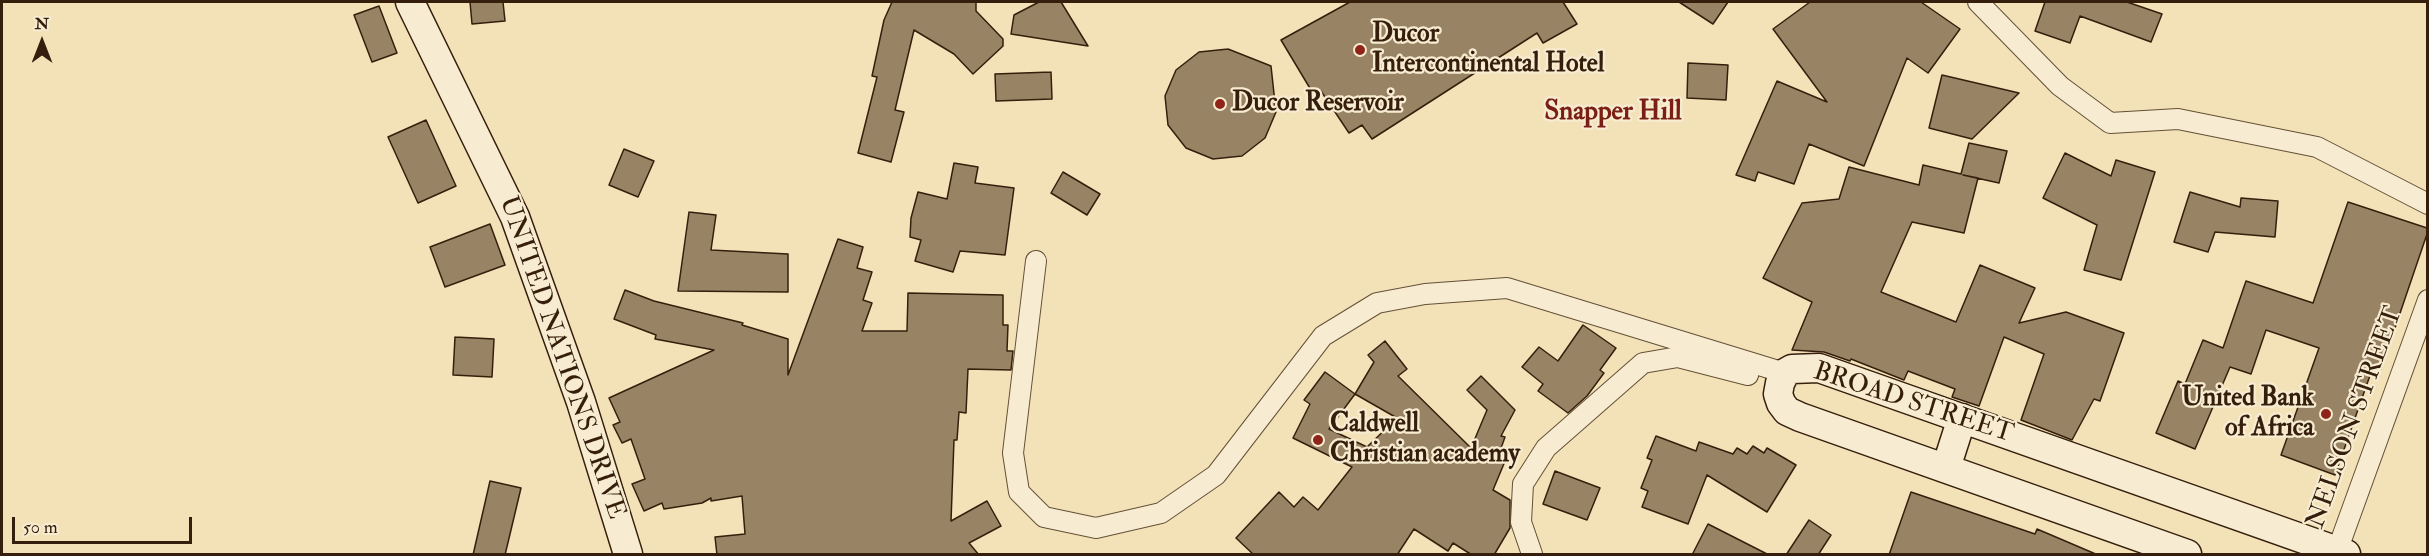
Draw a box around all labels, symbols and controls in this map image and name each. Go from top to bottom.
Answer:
north arrow [12,12,72,72]
text: N [35,14,49,34]
place label: Ducor Intercontinental Hotel [1372,19,1604,80]
marker: Ducor Intercontinental Hotel [1353,43,1367,57]
place label: Ducor Reservoir [1232,88,1404,120]
marker: Ducor Reservoir [1213,97,1227,111]
district label: Snapper Hill [1544,97,1682,129]
street label: UNITED NATIONS DRIVE [491,192,631,524]
street label: NELSON STREET [2301,303,2411,533]
street label: BROAD STREET [1809,357,2017,451]
place label: United Bank of Africa [2182,383,2314,444]
marker: United Bank of Africa [2319,407,2333,421]
place label: Caldwell Christian academy [1330,409,1520,470]
marker: Caldwell Christian academy [1311,433,1325,447]
scale bar [15,505,195,543]
text: 50 m [23,516,58,539]

